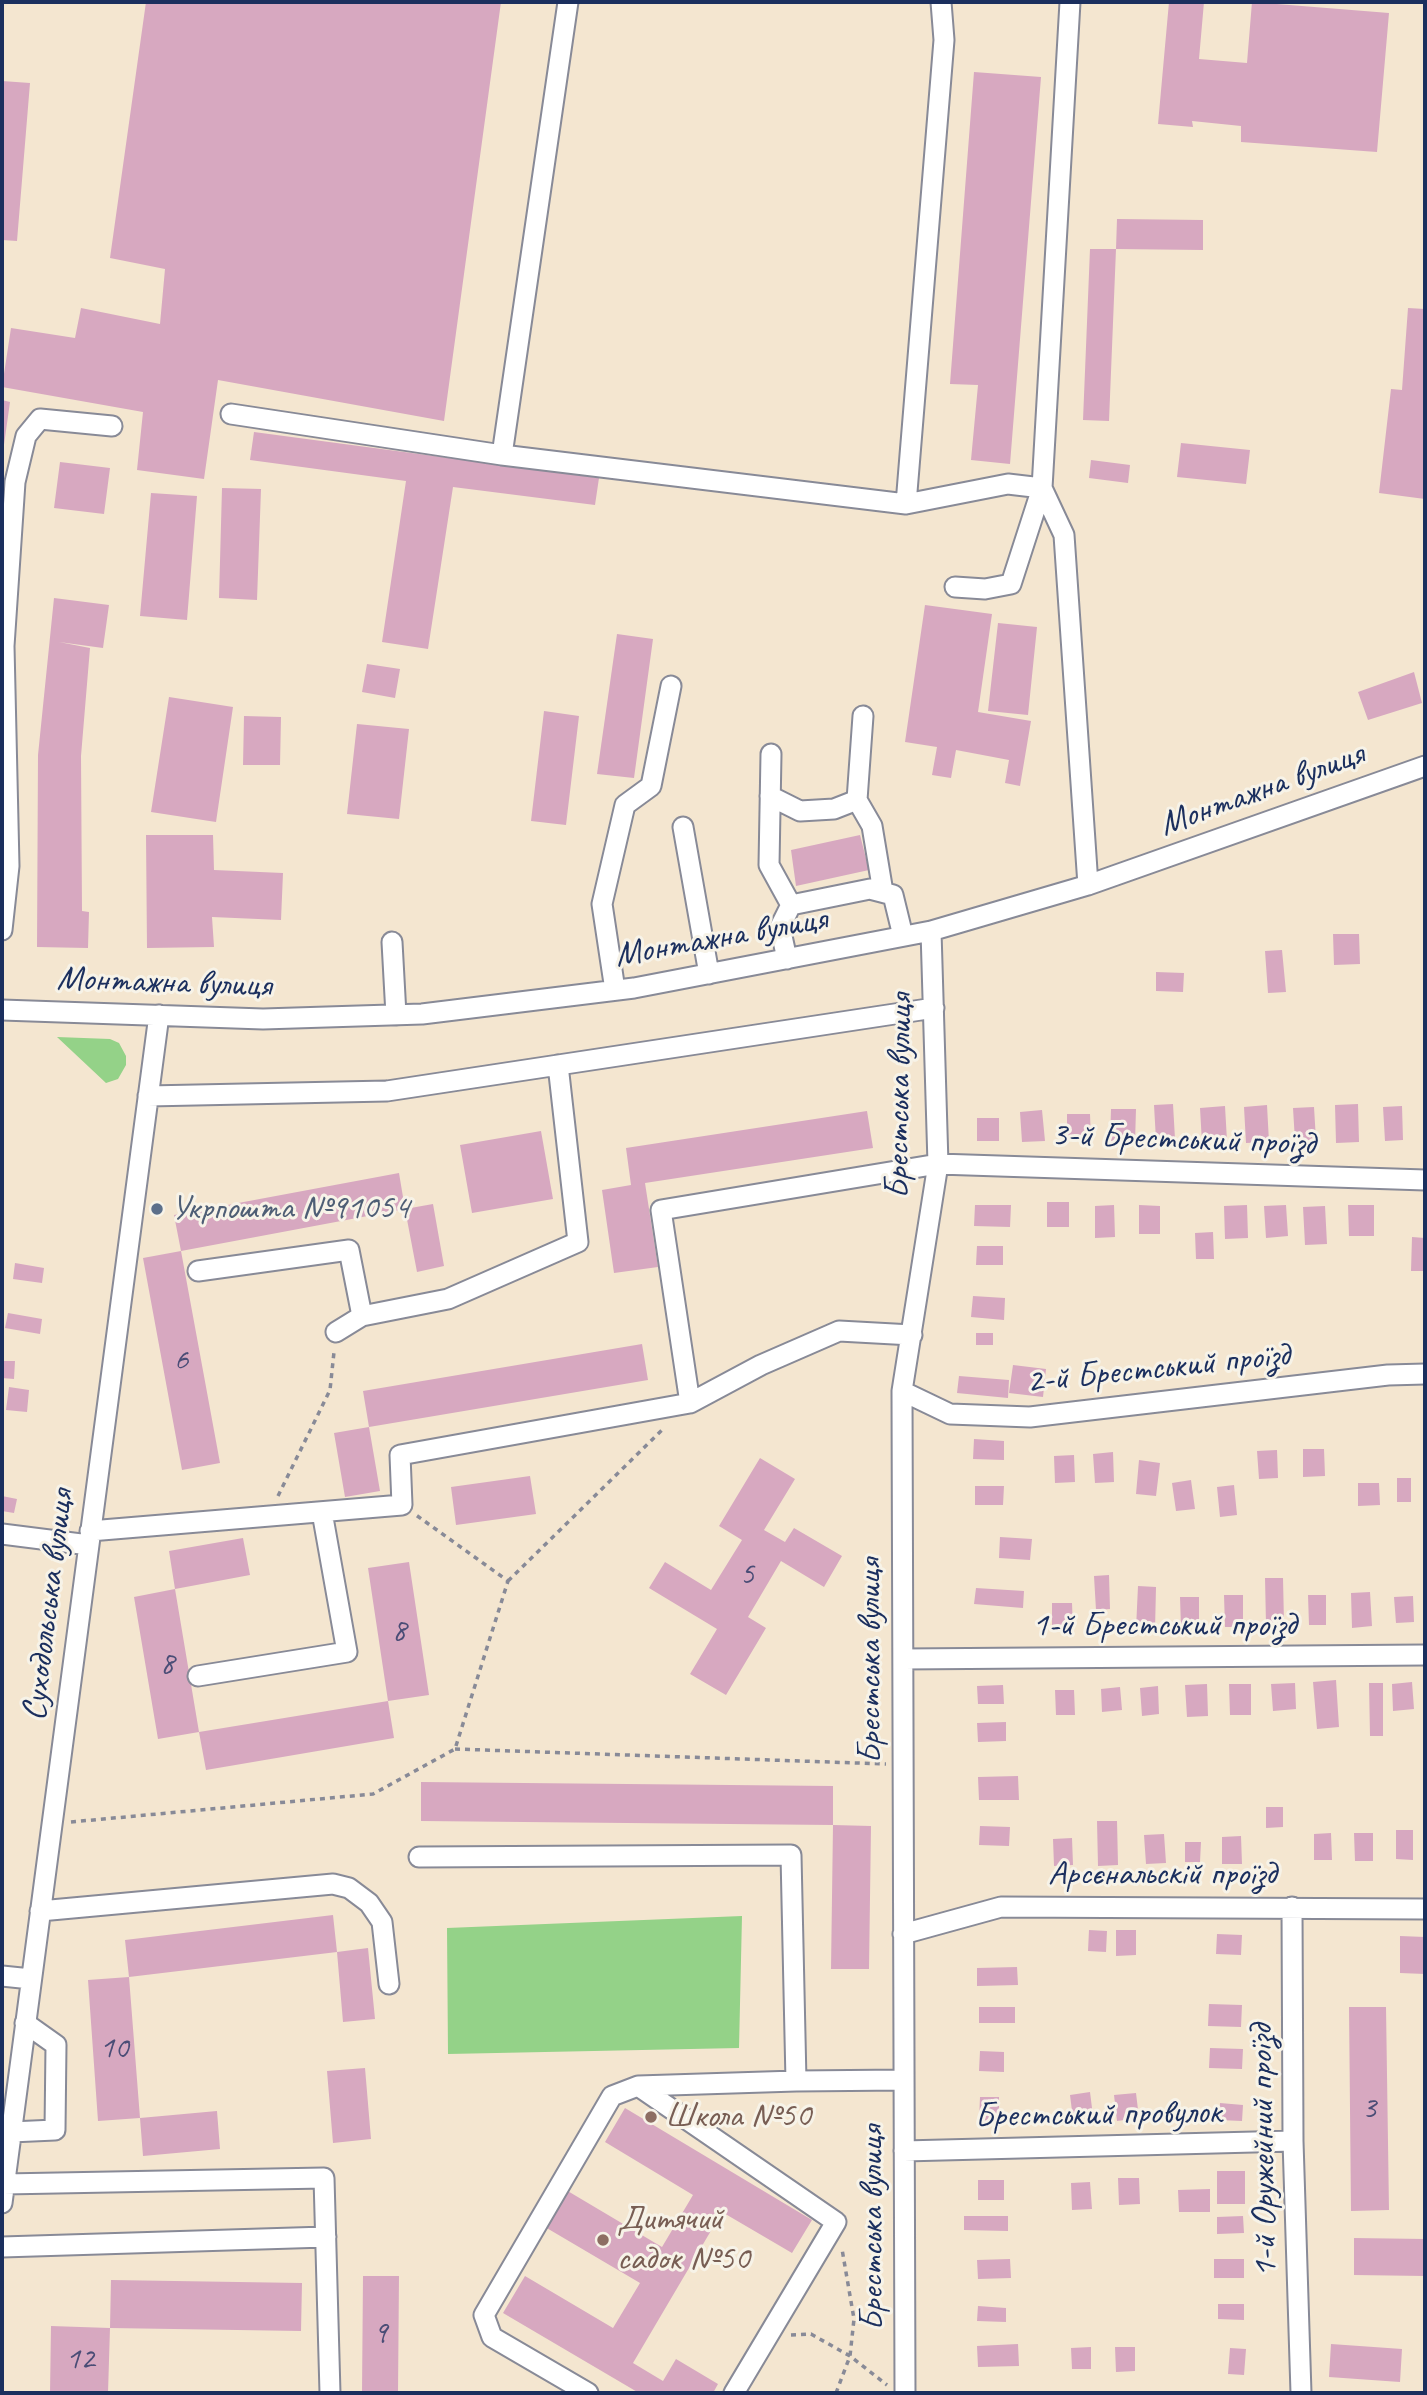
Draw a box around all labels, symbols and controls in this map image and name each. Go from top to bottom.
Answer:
street label: Монтажна вулиця [1154,734,1370,846]
street label: Монтажна вулиця [612,899,830,977]
street label: Монтажна вулиця [56,958,272,1008]
street label: Брестська вулиця [877,993,923,1199]
street label: 3-й Брестський проїзд [1050,1114,1316,1166]
place label: Укрпошта №91054 [171,1188,409,1230]
marker: Укрпошта №91054 [149,1201,165,1217]
street label: 2-й Брестський проїзд [1024,1334,1292,1404]
house number: 6 [174,1342,188,1380]
street label: Суходольська вулиця [14,1487,84,1723]
house number: 5 [740,1556,754,1594]
street label: Брестська вулиця [850,1558,892,1764]
street label: 1-й Брестський проїзд [1032,1605,1296,1647]
house number: 8 [392,1613,406,1651]
house number: 8 [160,1646,174,1684]
street label: Арсєнальскій проїзд [1048,1854,1276,1896]
street label: 1-й Оружейний проїзд [1241,2024,1287,2278]
house number: 10 [100,2030,128,2068]
house number: 3 [1362,2090,1376,2128]
street label: Брестський провулок [974,2092,1222,2138]
place label: Школа №50 [665,2096,811,2138]
marker: Школа №50 [643,2109,659,2125]
street label: Брестська вулиця [852,2125,894,2331]
place label: Дитячий садок №50 [617,2199,750,2281]
marker: Дитячий садок №50 [595,2232,611,2248]
house number: 9 [373,2315,387,2353]
house number: 12 [66,2341,94,2379]

